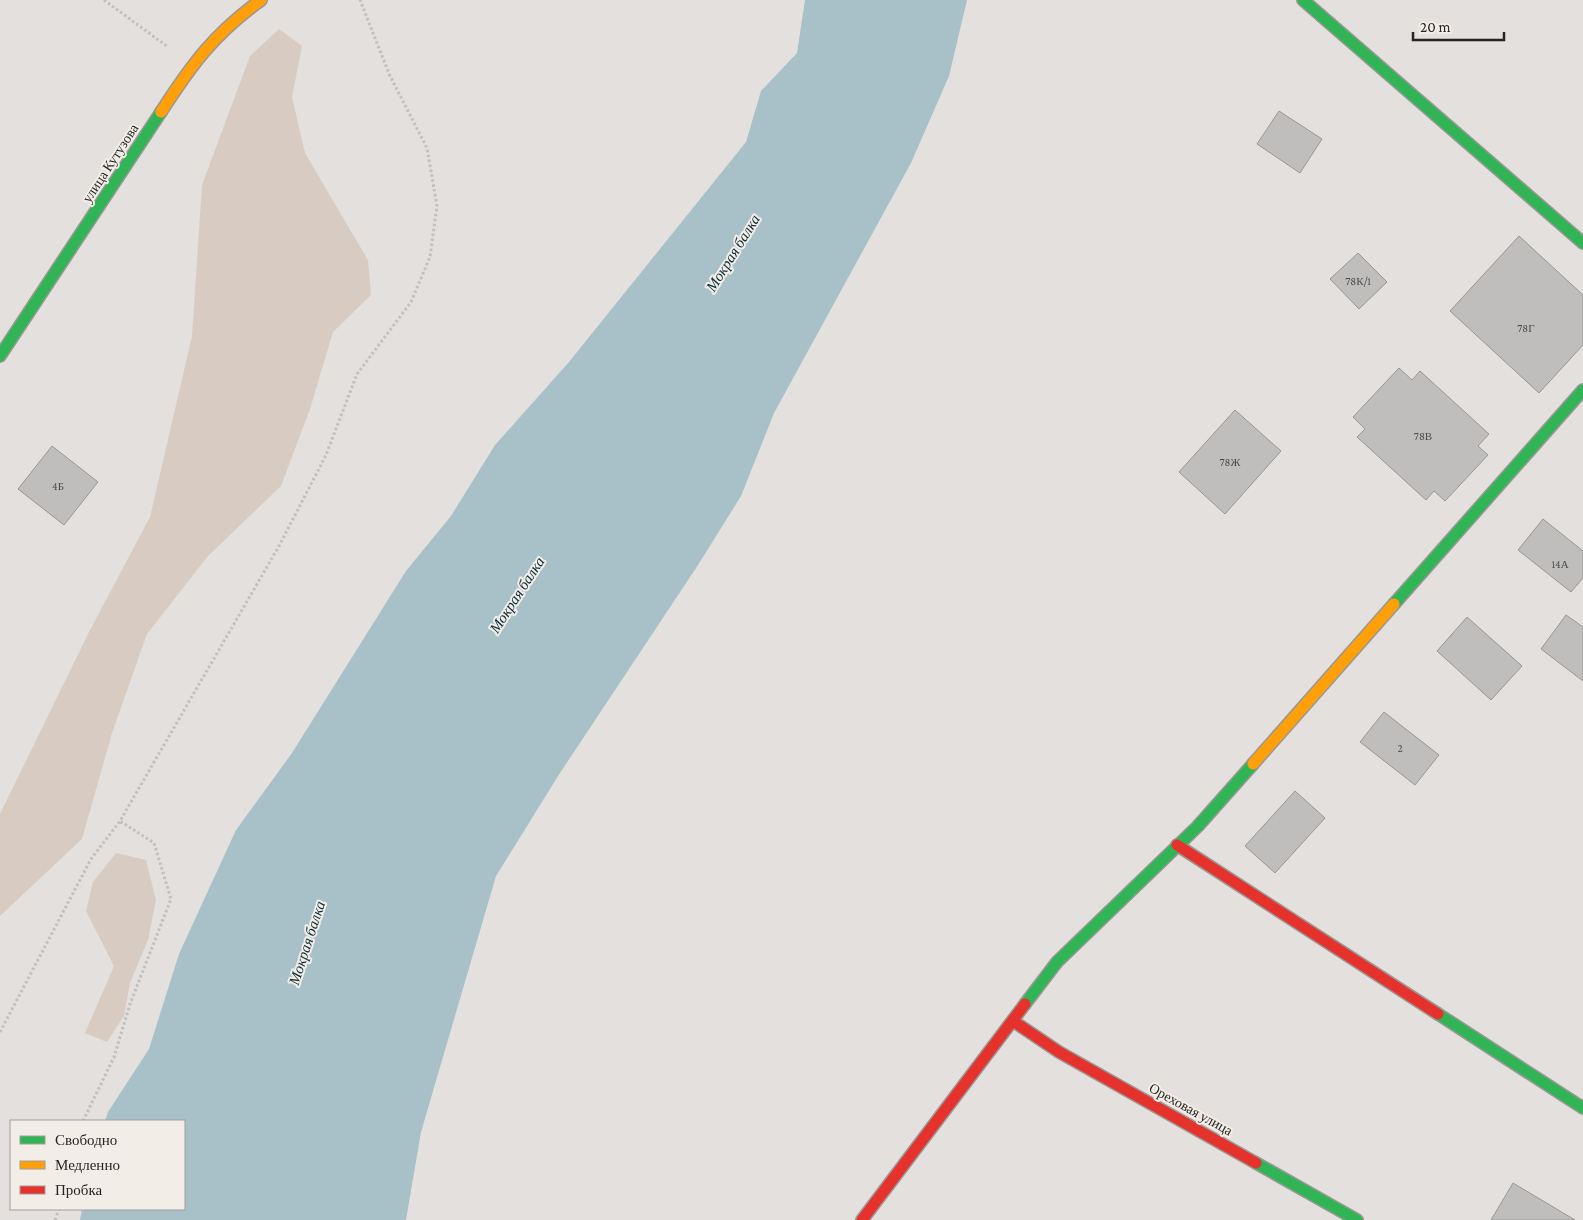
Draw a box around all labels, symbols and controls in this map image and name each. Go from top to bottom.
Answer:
scale bar [1413,10,1504,42]
text: 20 m [1420,19,1451,35]
street label: улица Кутузова [79,120,142,205]
water label: Мокрая балка [703,212,763,295]
house number: 78К/1 [1345,275,1371,287]
house number: 78Г [1517,322,1535,334]
house number: 78В [1414,430,1432,442]
house number: 78Ж [1220,456,1241,468]
house number: 4Б [52,480,64,492]
water label: Мокрая балка [486,554,547,637]
house number: 14А [1551,558,1569,570]
house number: 2 [1397,742,1403,754]
water label: Мокрая балка [286,899,328,988]
street label: Ореховая улица [1146,1079,1236,1139]
legend [10,1120,185,1210]
text: Свободно [55,1132,117,1148]
text: Медленно [55,1157,120,1173]
text: Пробка [55,1182,103,1198]

